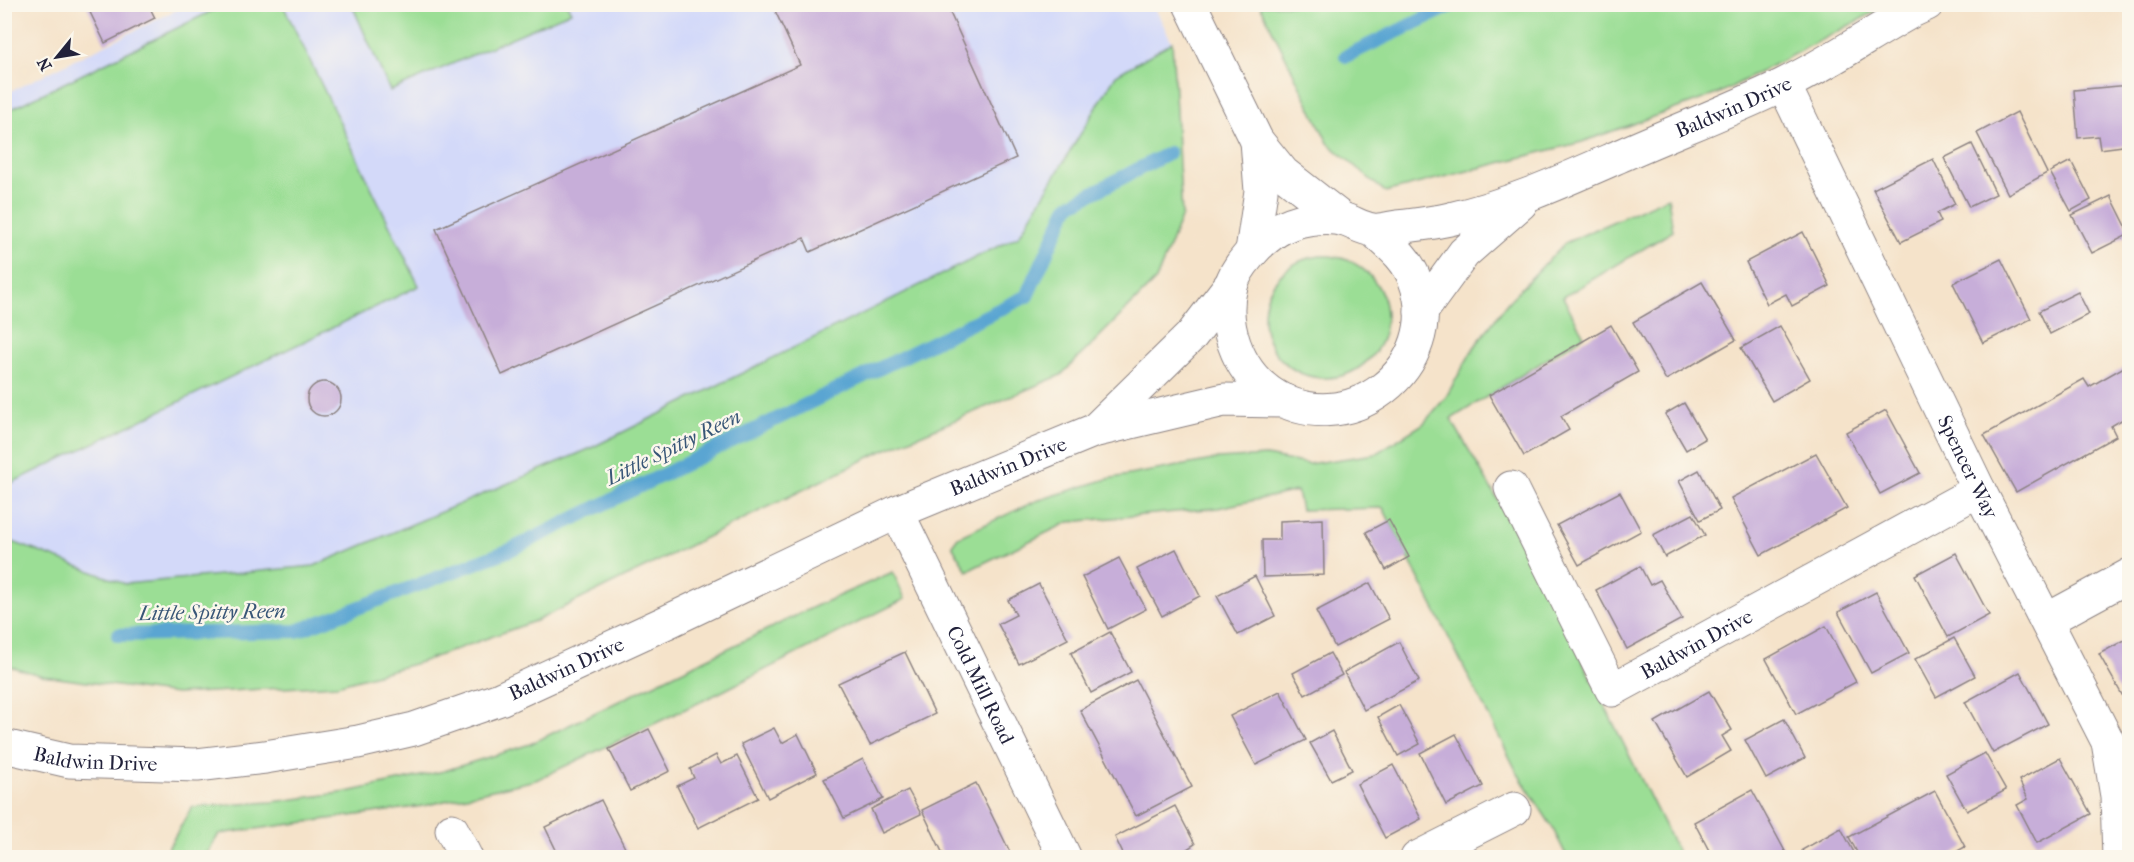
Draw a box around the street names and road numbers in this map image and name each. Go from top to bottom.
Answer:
street label: Baldwin Drive [1672,72,1795,143]
street label: Spencer Way [1933,412,2003,524]
street label: Baldwin Drive [947,432,1070,501]
street label: Baldwin Drive [1637,605,1757,684]
street label: Cold Mill Road [942,622,1019,749]
street label: Baldwin Drive [505,632,628,705]
street label: Baldwin Drive [31,742,158,776]

